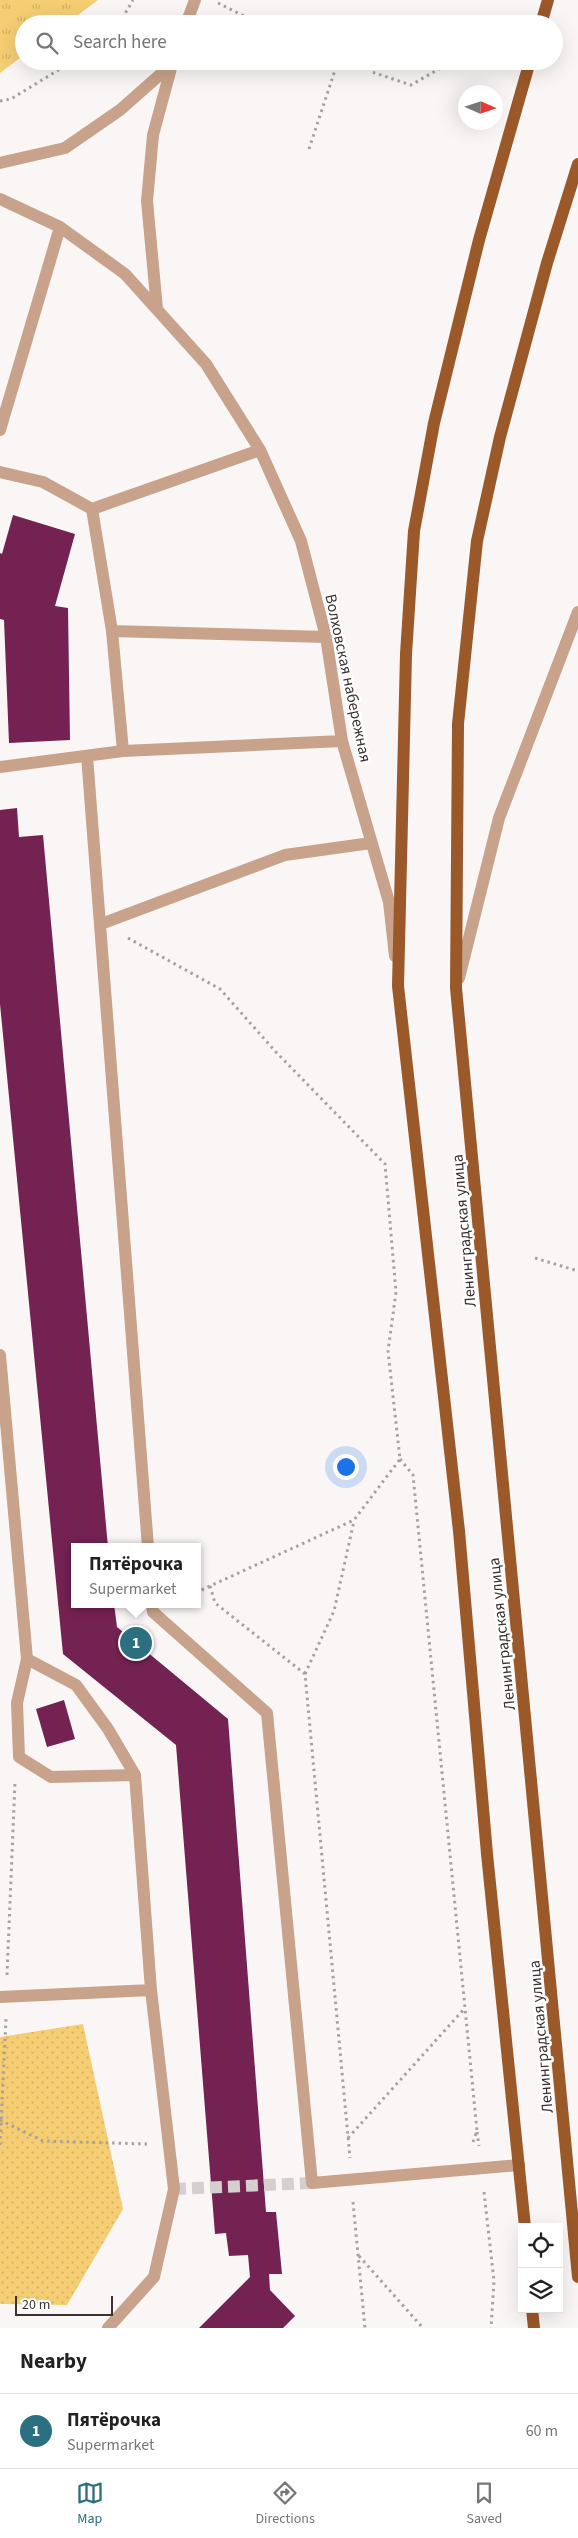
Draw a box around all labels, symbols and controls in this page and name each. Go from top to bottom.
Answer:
search box [15,15,563,70]
icon: search [33,29,61,57]
text: Search here [73,29,167,56]
north arrow [458,85,503,130]
street label: Волховская набережная [319,592,377,764]
street label: Ленинградская улица [446,1154,482,1308]
your location [333,1454,359,1480]
popup [71,1543,201,1608]
text: Пятёрочка [89,1551,183,1578]
street label: Ленинградская улица [483,1556,521,1711]
text: Supermarket [89,1578,176,1600]
pin: 1 [120,1624,152,1662]
street label: Ленинградская улица [523,1960,559,2114]
map controls [518,2223,563,2313]
button: locate [518,2223,563,2268]
button: layers [518,2268,563,2313]
scale bar [15,2293,112,2316]
text: 20 m [22,2295,50,2315]
text: Nearby [20,2346,87,2376]
text: Пятёрочка [67,2407,161,2434]
text: 1 [32,2420,40,2442]
text: 60 m [526,2420,558,2442]
text: Supermarket [67,2434,154,2456]
tab: Map [76,2479,104,2529]
tab: Directions [256,2479,315,2529]
tab: Saved [466,2479,502,2529]

